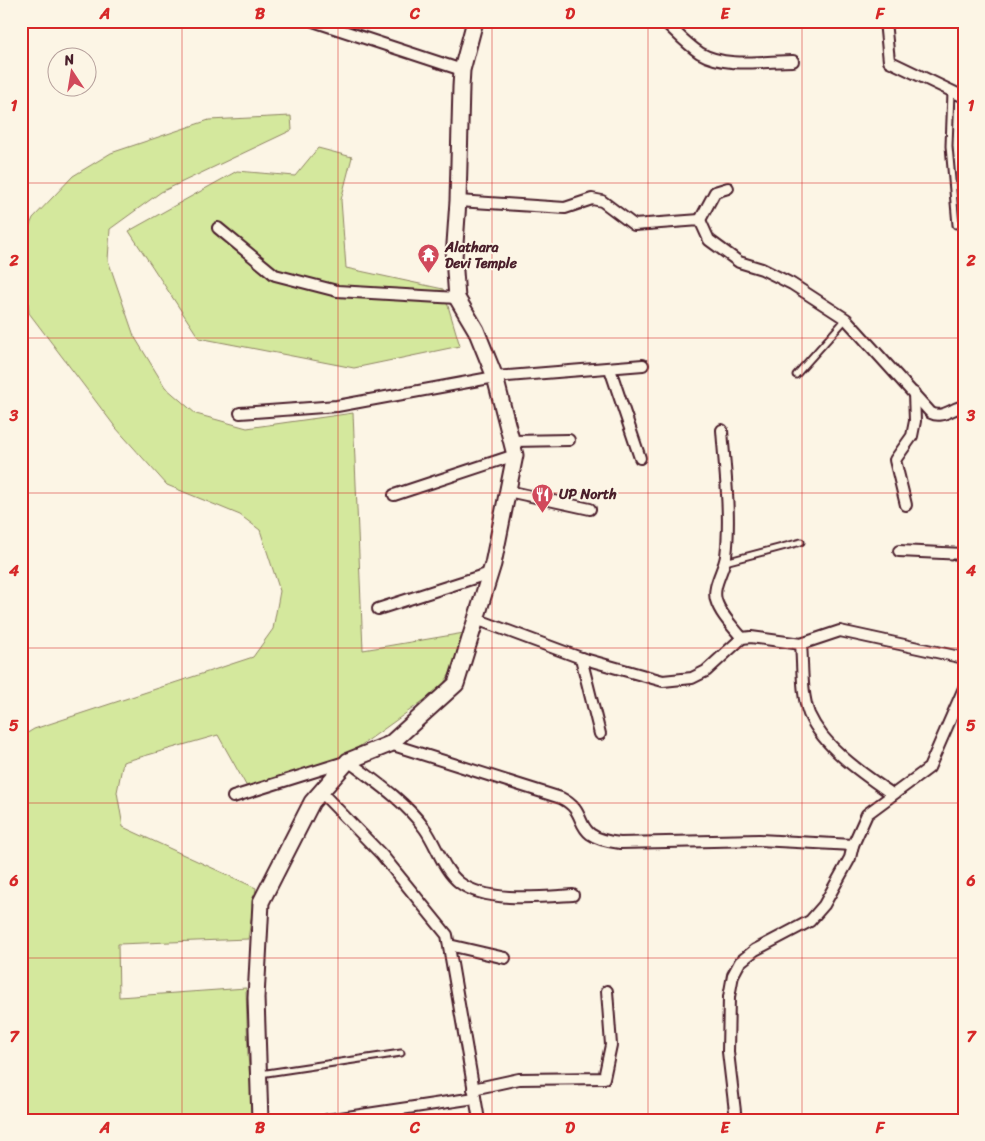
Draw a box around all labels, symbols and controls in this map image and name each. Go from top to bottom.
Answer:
text: A [99,0,110,28]
text: B [255,0,266,28]
text: C [409,0,421,28]
text: D [565,0,575,28]
text: E [721,0,731,28]
text: F [875,0,886,28]
text: N [61,46,77,73]
north arrow [48,48,98,98]
text: 1 [11,91,18,120]
text: 1 [968,91,975,120]
place label: Alathara Devi Temple [444,235,518,276]
temple icon: Alathara Devi Temple [417,243,441,274]
text: 2 [8,246,19,275]
text: 2 [965,246,976,275]
text: 3 [9,401,19,430]
text: 3 [966,401,976,430]
restaurant icon: UP North [531,482,555,513]
place label: UP North [559,482,617,507]
text: 4 [8,556,19,585]
text: 4 [965,556,976,585]
text: 5 [9,711,19,740]
text: 5 [966,711,976,740]
text: 6 [8,866,19,895]
text: 6 [965,866,976,895]
text: 7 [9,1022,20,1051]
text: 7 [966,1022,977,1051]
text: A [99,1113,110,1141]
text: B [255,1113,266,1141]
text: C [409,1113,421,1141]
text: D [565,1113,575,1141]
text: E [721,1113,731,1141]
text: F [875,1113,886,1141]

